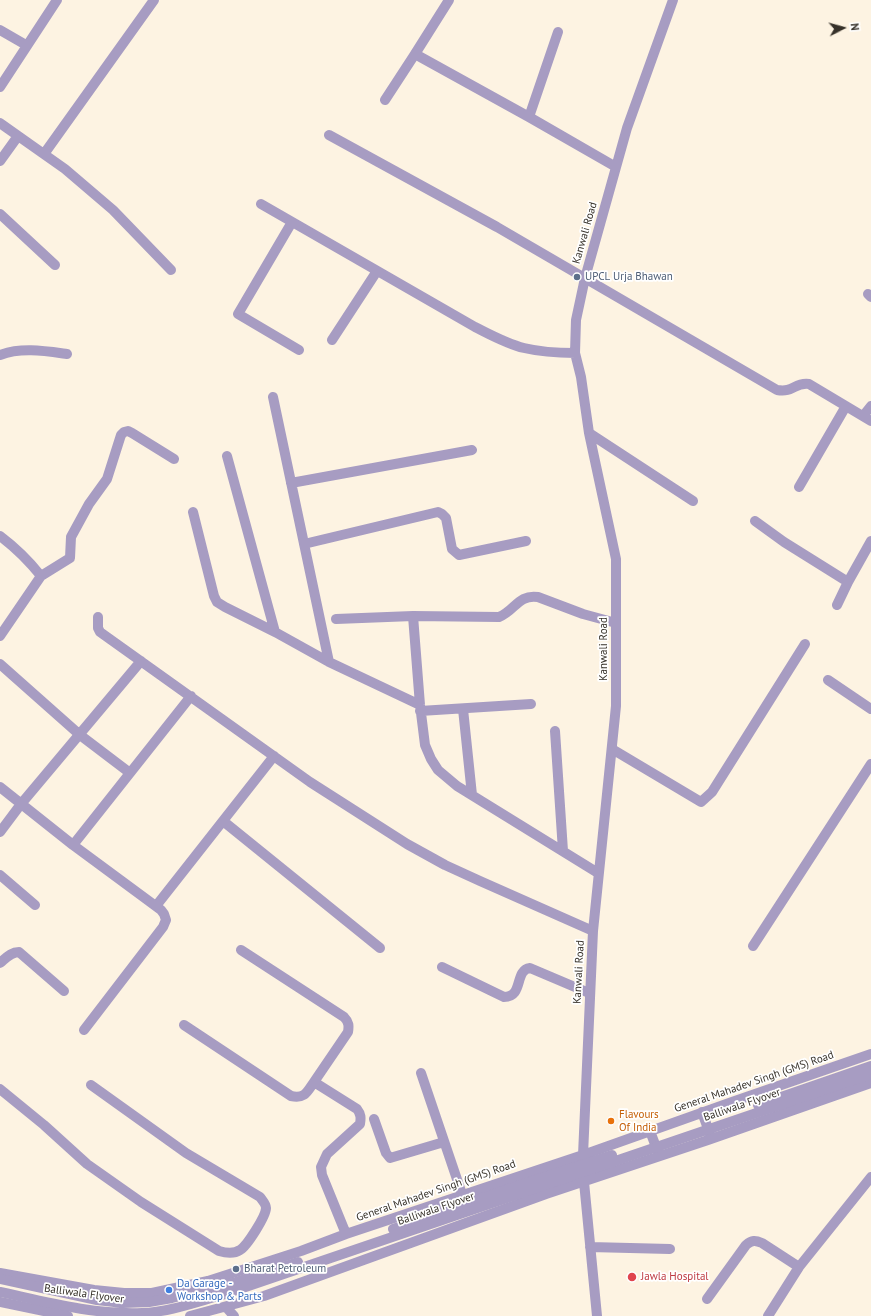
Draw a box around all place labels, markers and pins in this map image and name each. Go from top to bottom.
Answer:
place label: UPCL Urja Bhawan [585,270,673,284]
marker: UPCL Urja Bhawan [572,272,582,282]
place label: Flavours Of India [619,1108,659,1134]
marker: Flavours Of India [606,1116,616,1126]
place label: Bharat Petroleum [244,1262,326,1276]
marker: Bharat Petroleum [231,1264,241,1274]
place label: Jawla Hospital [641,1270,709,1284]
marker: Jawla Hospital [626,1271,638,1283]
place label: Da Garage - Workshop & Parts [177,1277,262,1303]
marker: Da Garage - Workshop & Parts [164,1285,174,1295]

